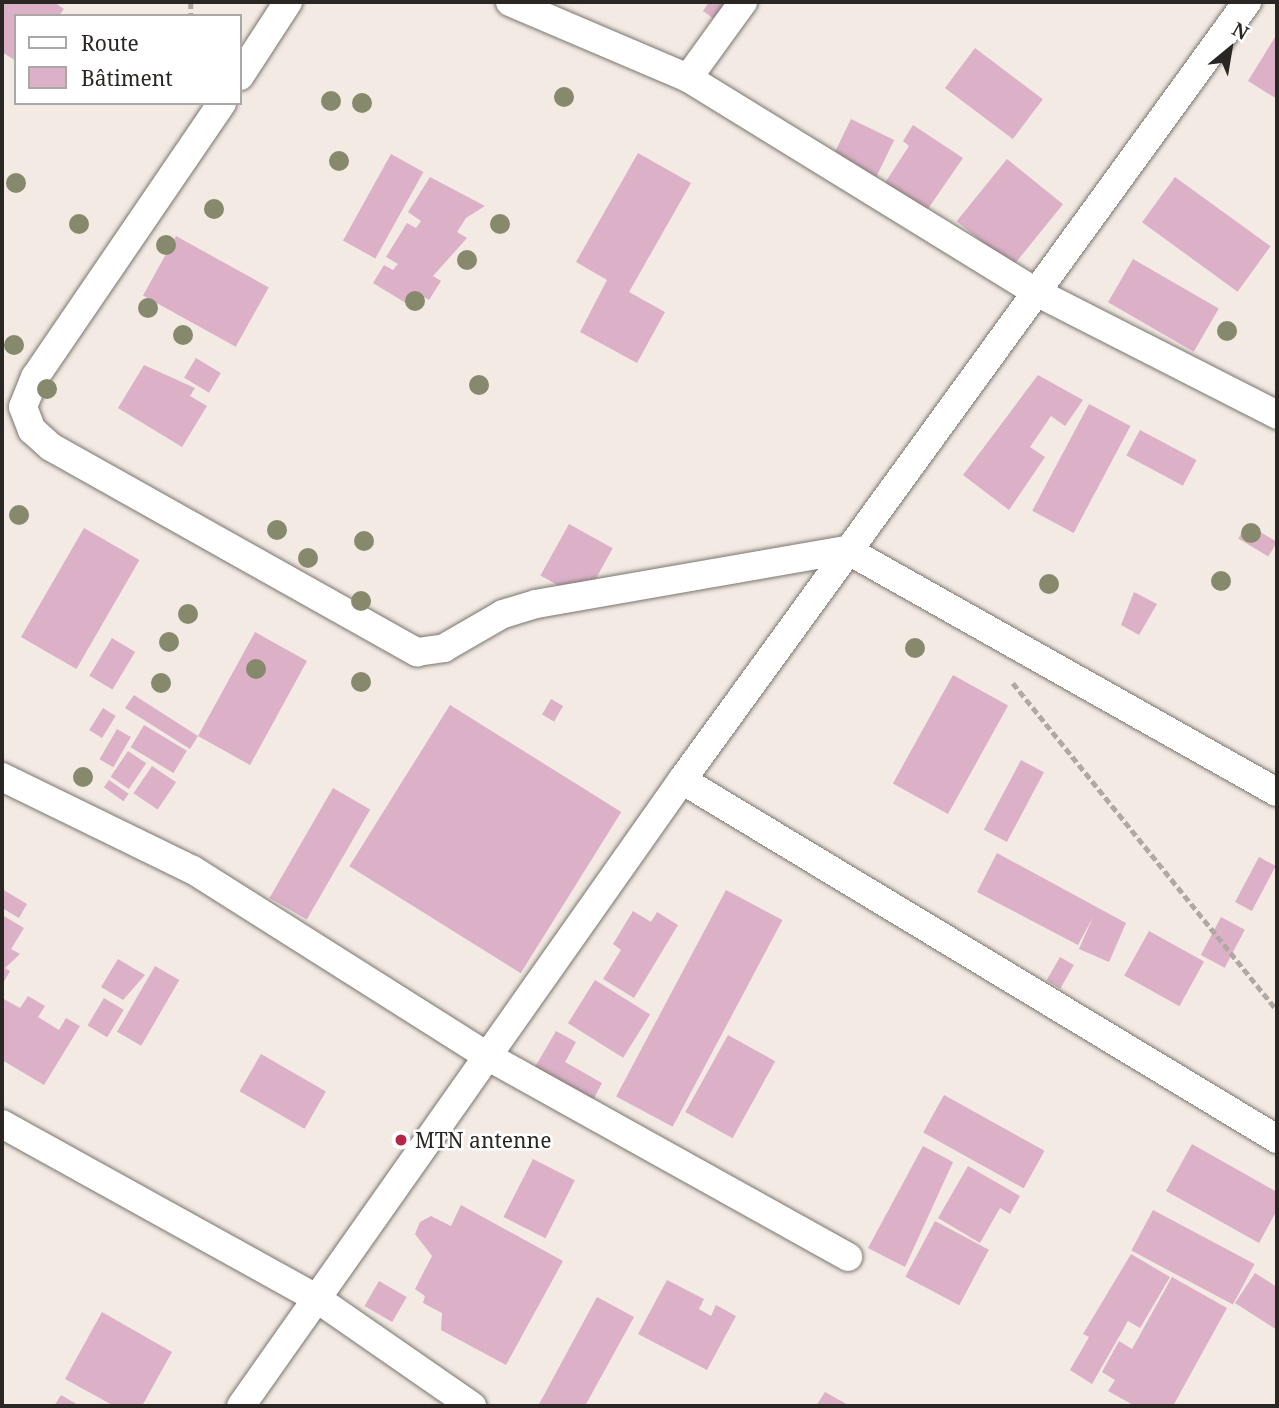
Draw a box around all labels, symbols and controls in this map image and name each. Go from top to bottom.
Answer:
legend [14,14,242,105]
north arrow [1195,14,1265,84]
text: N [1228,16,1253,46]
text: Route [81,29,139,57]
text: Bâtiment [81,64,173,92]
place label: MTN antenne [415,1127,551,1153]
marker: MTN antenne [393,1132,409,1148]

